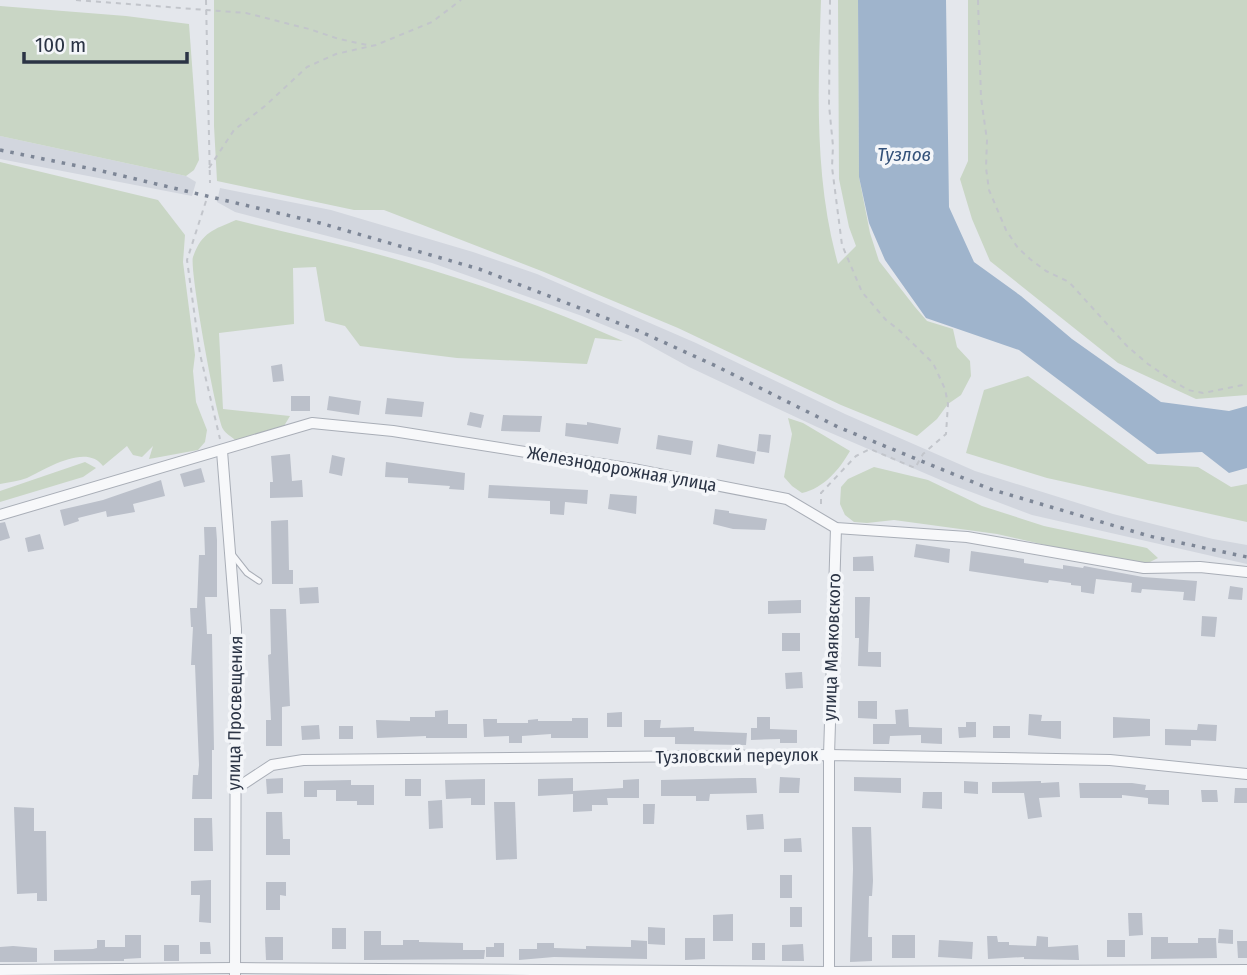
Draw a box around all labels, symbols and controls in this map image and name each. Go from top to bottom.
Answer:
scale bar [24,21,187,65]
text: 100 m [35,32,86,58]
water label: Тузлов [877,143,931,166]
street label: Железнодорожная улица [526,442,719,497]
street label: улица Маяковского [818,573,846,721]
street label: улица Просвещения [223,635,247,791]
street label: Тузловский переулок [656,744,819,768]

